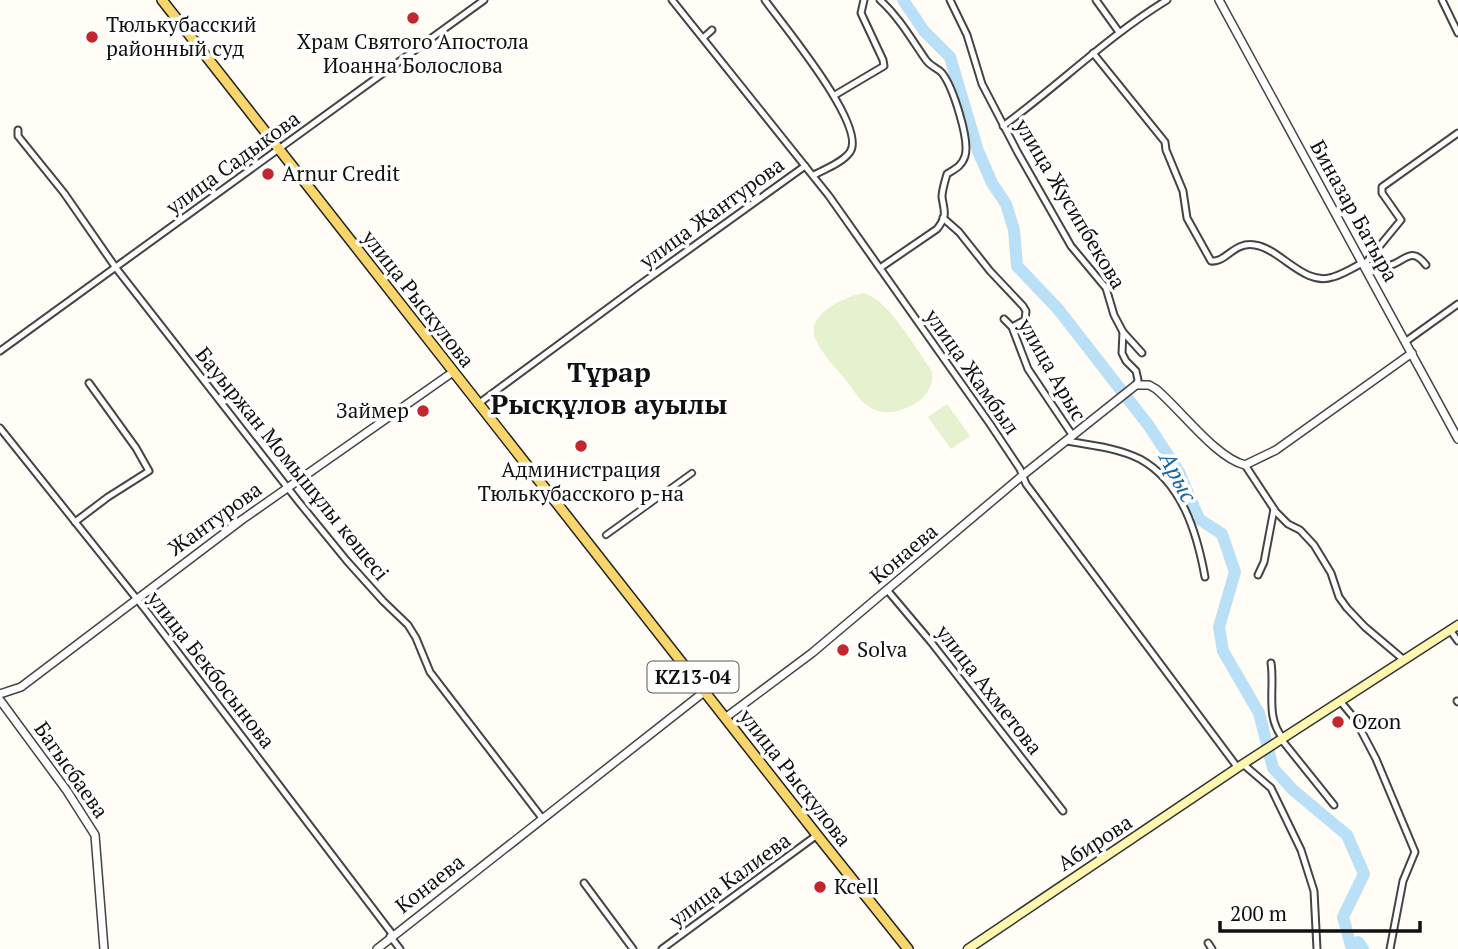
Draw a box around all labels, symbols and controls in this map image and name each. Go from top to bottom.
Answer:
place label: Тюлькубасский районный суд [106,10,257,62]
marker: Храм Святого Апостола Иоанна Болослова [405,10,421,26]
place label: Храм Святого Апостола Иоанна Болослова [297,27,529,79]
marker: Тюлькубасский районный суд [84,29,100,45]
street label: улица Садыкова [159,104,305,221]
street label: улица Жусипбекова [1008,112,1133,294]
street label: Биназар Батыра [1304,135,1406,287]
street label: улица Жантурова [633,150,790,275]
place label: Arnur Credit [282,159,400,187]
marker: Arnur Credit [260,166,276,182]
street label: улица Рыскулова [356,223,482,373]
street label: улица Жамбыл [919,302,1027,440]
street label: улица Арыс [1012,312,1094,426]
street label: Бауыржан Момышұлы көшесі [190,341,396,586]
district label: Тұрар Рысқұлов ауылы [491,353,727,422]
place label: Займер [336,396,409,424]
marker: Займер [415,403,431,419]
marker: Администрация Тюлькубасского р-на [573,438,589,454]
water label: Арыс [1151,444,1205,508]
place label: Администрация Тюлькубасского р-на [478,455,685,507]
street label: Жантурова [162,474,267,562]
street label: Конаева [864,517,943,590]
street label: улица Бекбосынова [141,584,282,754]
street label: улица Ахметова [930,618,1050,760]
place label: Solva [857,635,908,663]
marker: Solva [835,642,851,658]
road number: KZ13-04 [648,662,738,692]
street label: улица Рыскулова [733,702,859,852]
place label: Ozon [1352,707,1402,735]
marker: Ozon [1330,714,1346,730]
street label: Багысбаева [28,716,116,824]
street label: Абирова [1052,807,1138,877]
street label: улица Калиева [662,825,796,933]
street label: Конаева [389,847,470,919]
place label: Kcell [834,872,879,900]
marker: Kcell [812,879,828,895]
scale bar [1220,890,1420,934]
text: 200 m [1230,899,1287,927]

